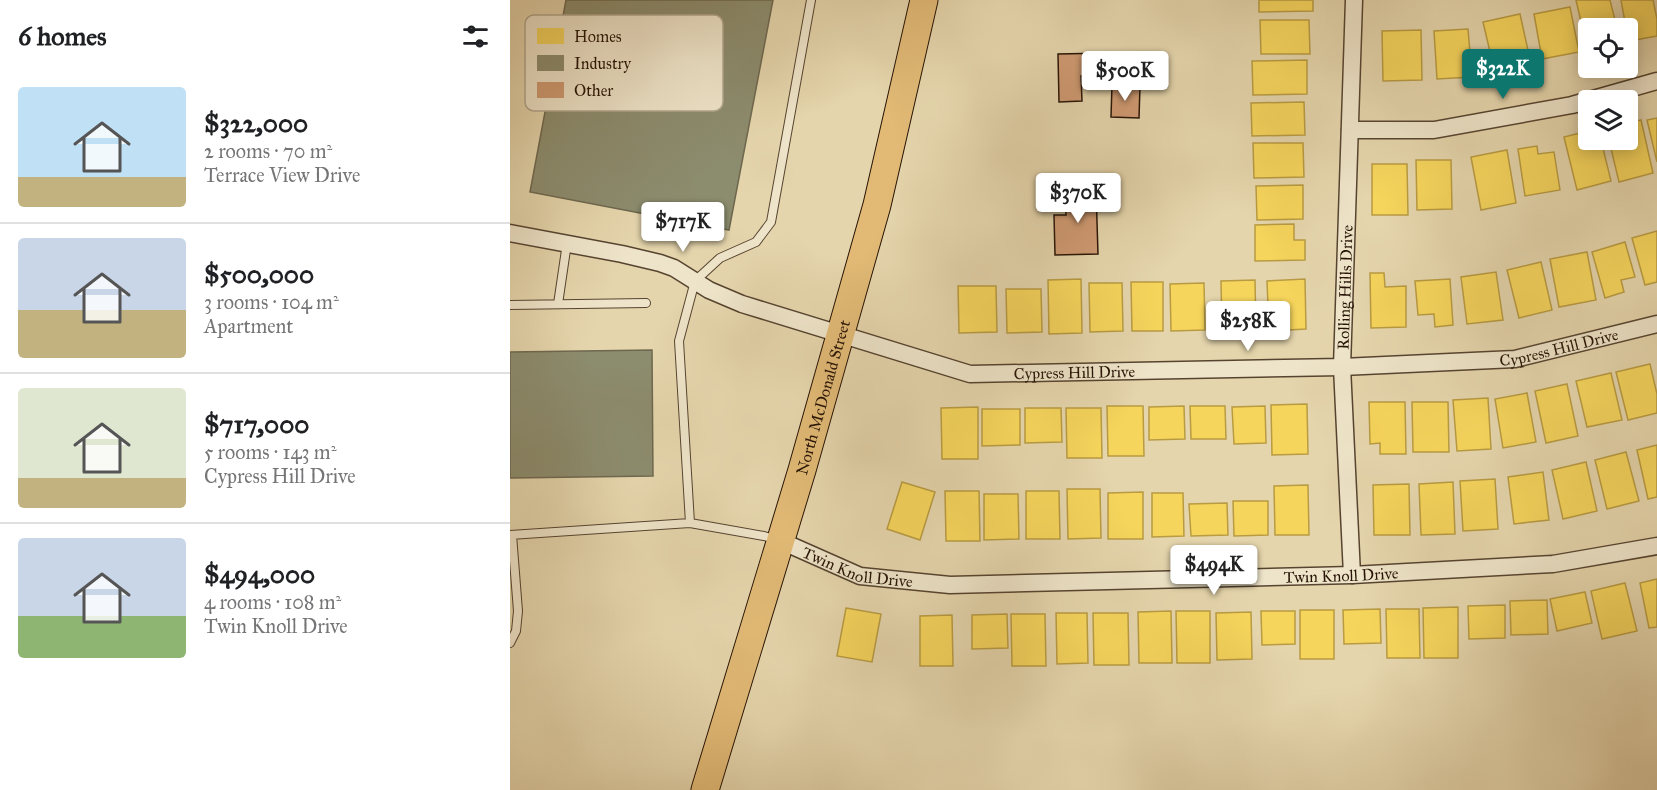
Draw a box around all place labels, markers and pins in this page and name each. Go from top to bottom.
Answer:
pin: $322K [1461,49,1545,100]
pin: $500K [1083,51,1167,102]
pin: $370K [1036,173,1120,224]
pin: $717K [641,202,725,253]
pin: $258K [1206,301,1290,352]
pin: $494K [1172,545,1256,596]

